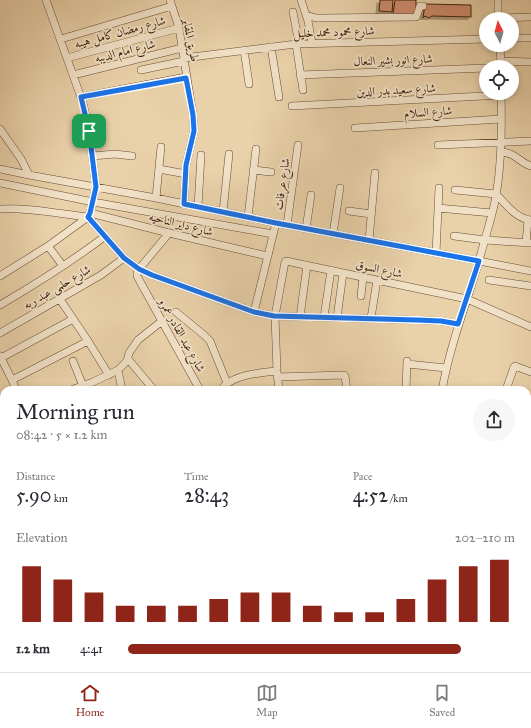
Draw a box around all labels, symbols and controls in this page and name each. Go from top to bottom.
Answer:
north arrow [479,12,519,52]
map controls [479,12,519,100]
street label: شارع رمضان كامل هيبه [73,13,168,55]
street label: طريق المقابر [179,15,202,63]
street label: شارع محمود محمد خليل [293,24,375,44]
street label: شارع امام الديبه [93,37,158,69]
street label: شارع انور بشير النعال [353,52,433,72]
button: locate [479,60,519,100]
street label: شارع سعيد بدر الدين [356,81,437,103]
street label: شارع السلام [403,103,453,125]
pin [72,114,106,148]
icon: arrive [78,120,100,142]
street label: شارع عرفات [271,157,297,211]
street label: شارع داير الناحيه [147,209,215,243]
street label: شارع السوق [354,257,404,285]
street label: شارع حلمى عبد ربه [21,262,95,315]
street label: شارع عبد القادر عمرو [151,294,208,377]
text: Morning run [16,398,135,425]
button: share [473,399,515,441]
text: 08:42 · 5 × 1.2 km [16,427,107,443]
text: Distance [16,470,55,483]
text: Time [184,470,209,483]
text: Pace [353,470,373,483]
text: 5.90 [16,483,51,507]
text: 28:43 [184,483,229,507]
text: 4:52 [353,483,388,507]
text: km [51,492,68,505]
text: /km [388,492,408,505]
text: Elevation [16,530,68,546]
text: 202–210 m [455,530,515,546]
text: 1.2 km [16,641,50,657]
text: 4:41 [80,641,103,657]
tab: Home [76,682,104,719]
tab: Map [256,682,278,719]
tab: Saved [429,682,455,719]

